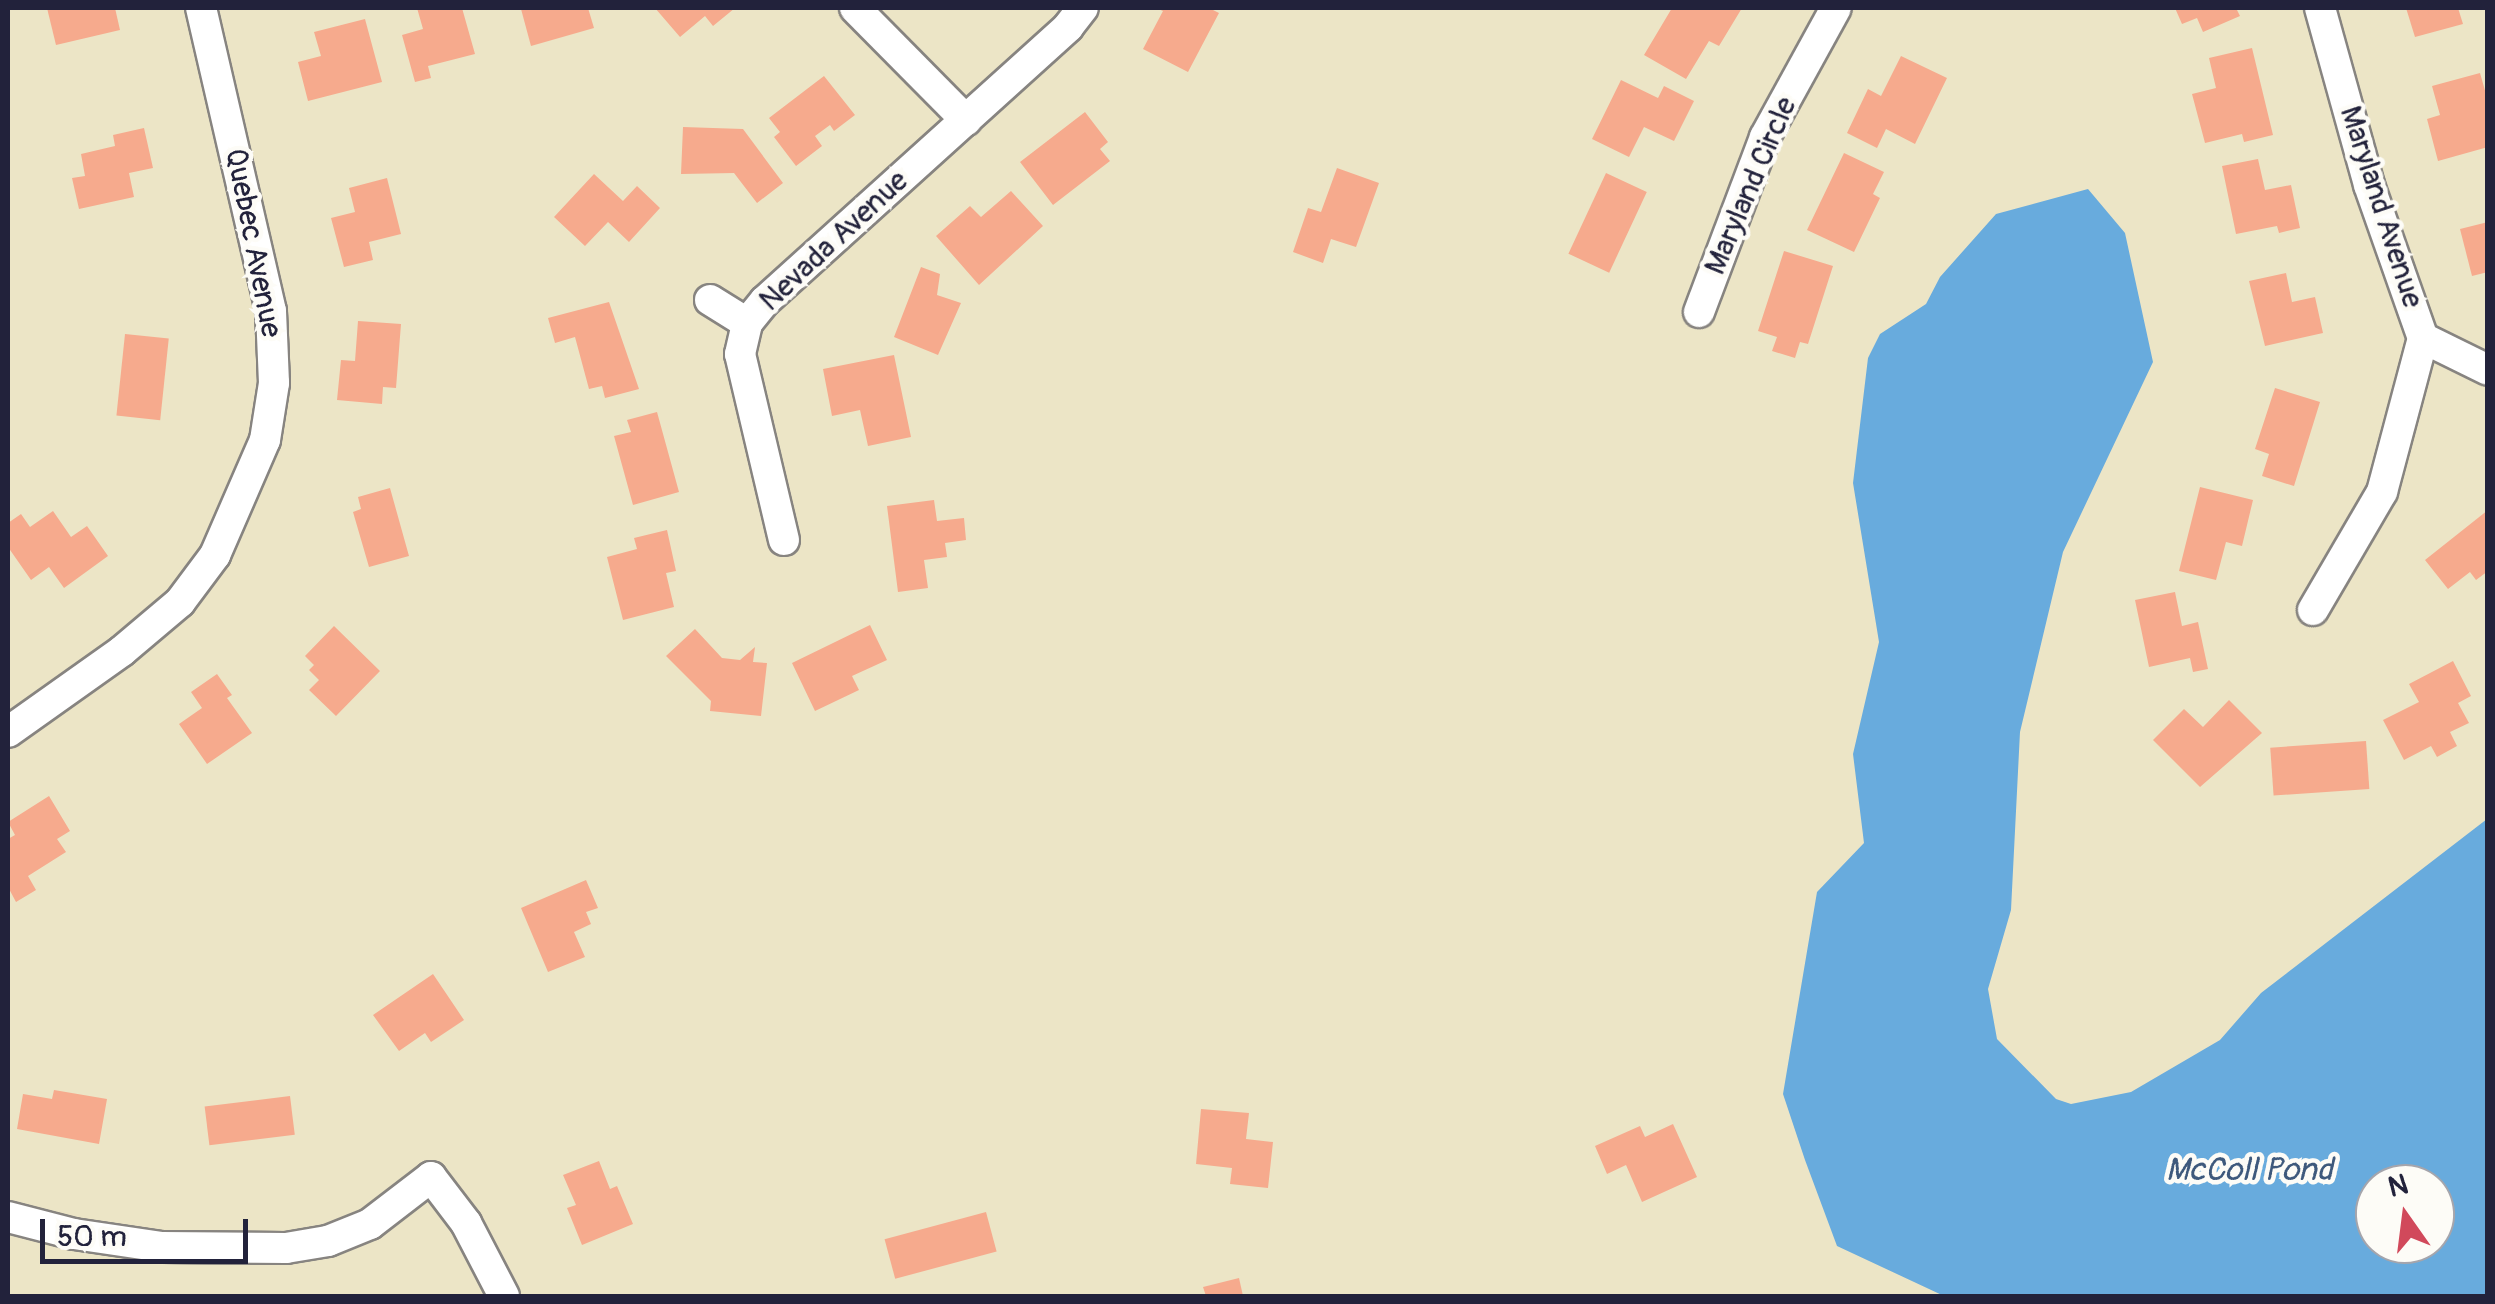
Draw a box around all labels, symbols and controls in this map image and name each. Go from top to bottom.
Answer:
street label: Maryland Circle [1697,92,1805,280]
street label: Maryland Avenue [2331,102,2431,312]
street label: Quebec Avenue [217,145,289,341]
street label: Nevada Avenue [752,163,916,319]
water label: McColl Pond [2166,1151,2332,1189]
north arrow [2355,1164,2455,1264]
text: N [2385,1167,2412,1206]
scale bar [45,1199,252,1261]
text: 50 m [57,1218,127,1255]

